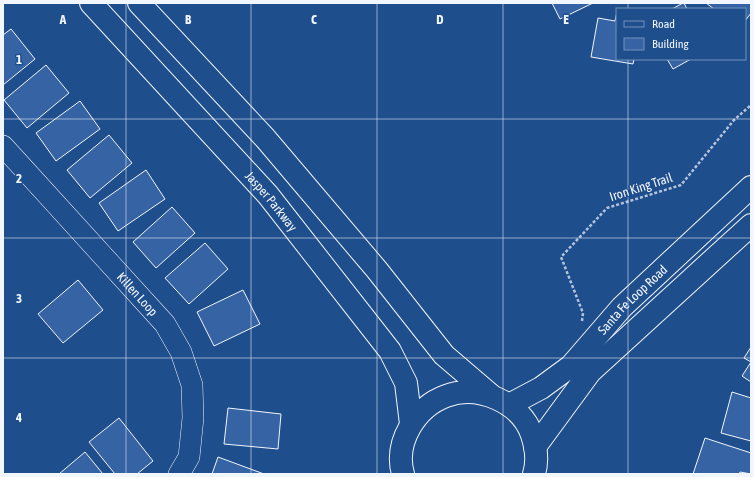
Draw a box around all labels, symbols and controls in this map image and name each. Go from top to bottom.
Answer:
legend [616,8,746,60]
text: A [59,12,67,27]
text: B [185,12,192,27]
text: C [311,12,317,27]
text: D [436,12,444,27]
text: E [563,12,569,27]
text: Road [652,17,675,31]
text: Building [652,37,690,51]
text: 1 [16,52,22,67]
street label: Jasper Parkway [242,168,301,234]
street label: Iron King Trail [608,170,675,204]
text: 2 [16,171,22,186]
street label: Santa Fe Loop Road [594,262,670,337]
street label: Killen Loop [114,269,161,319]
text: 3 [16,291,22,306]
text: 4 [15,410,22,425]

